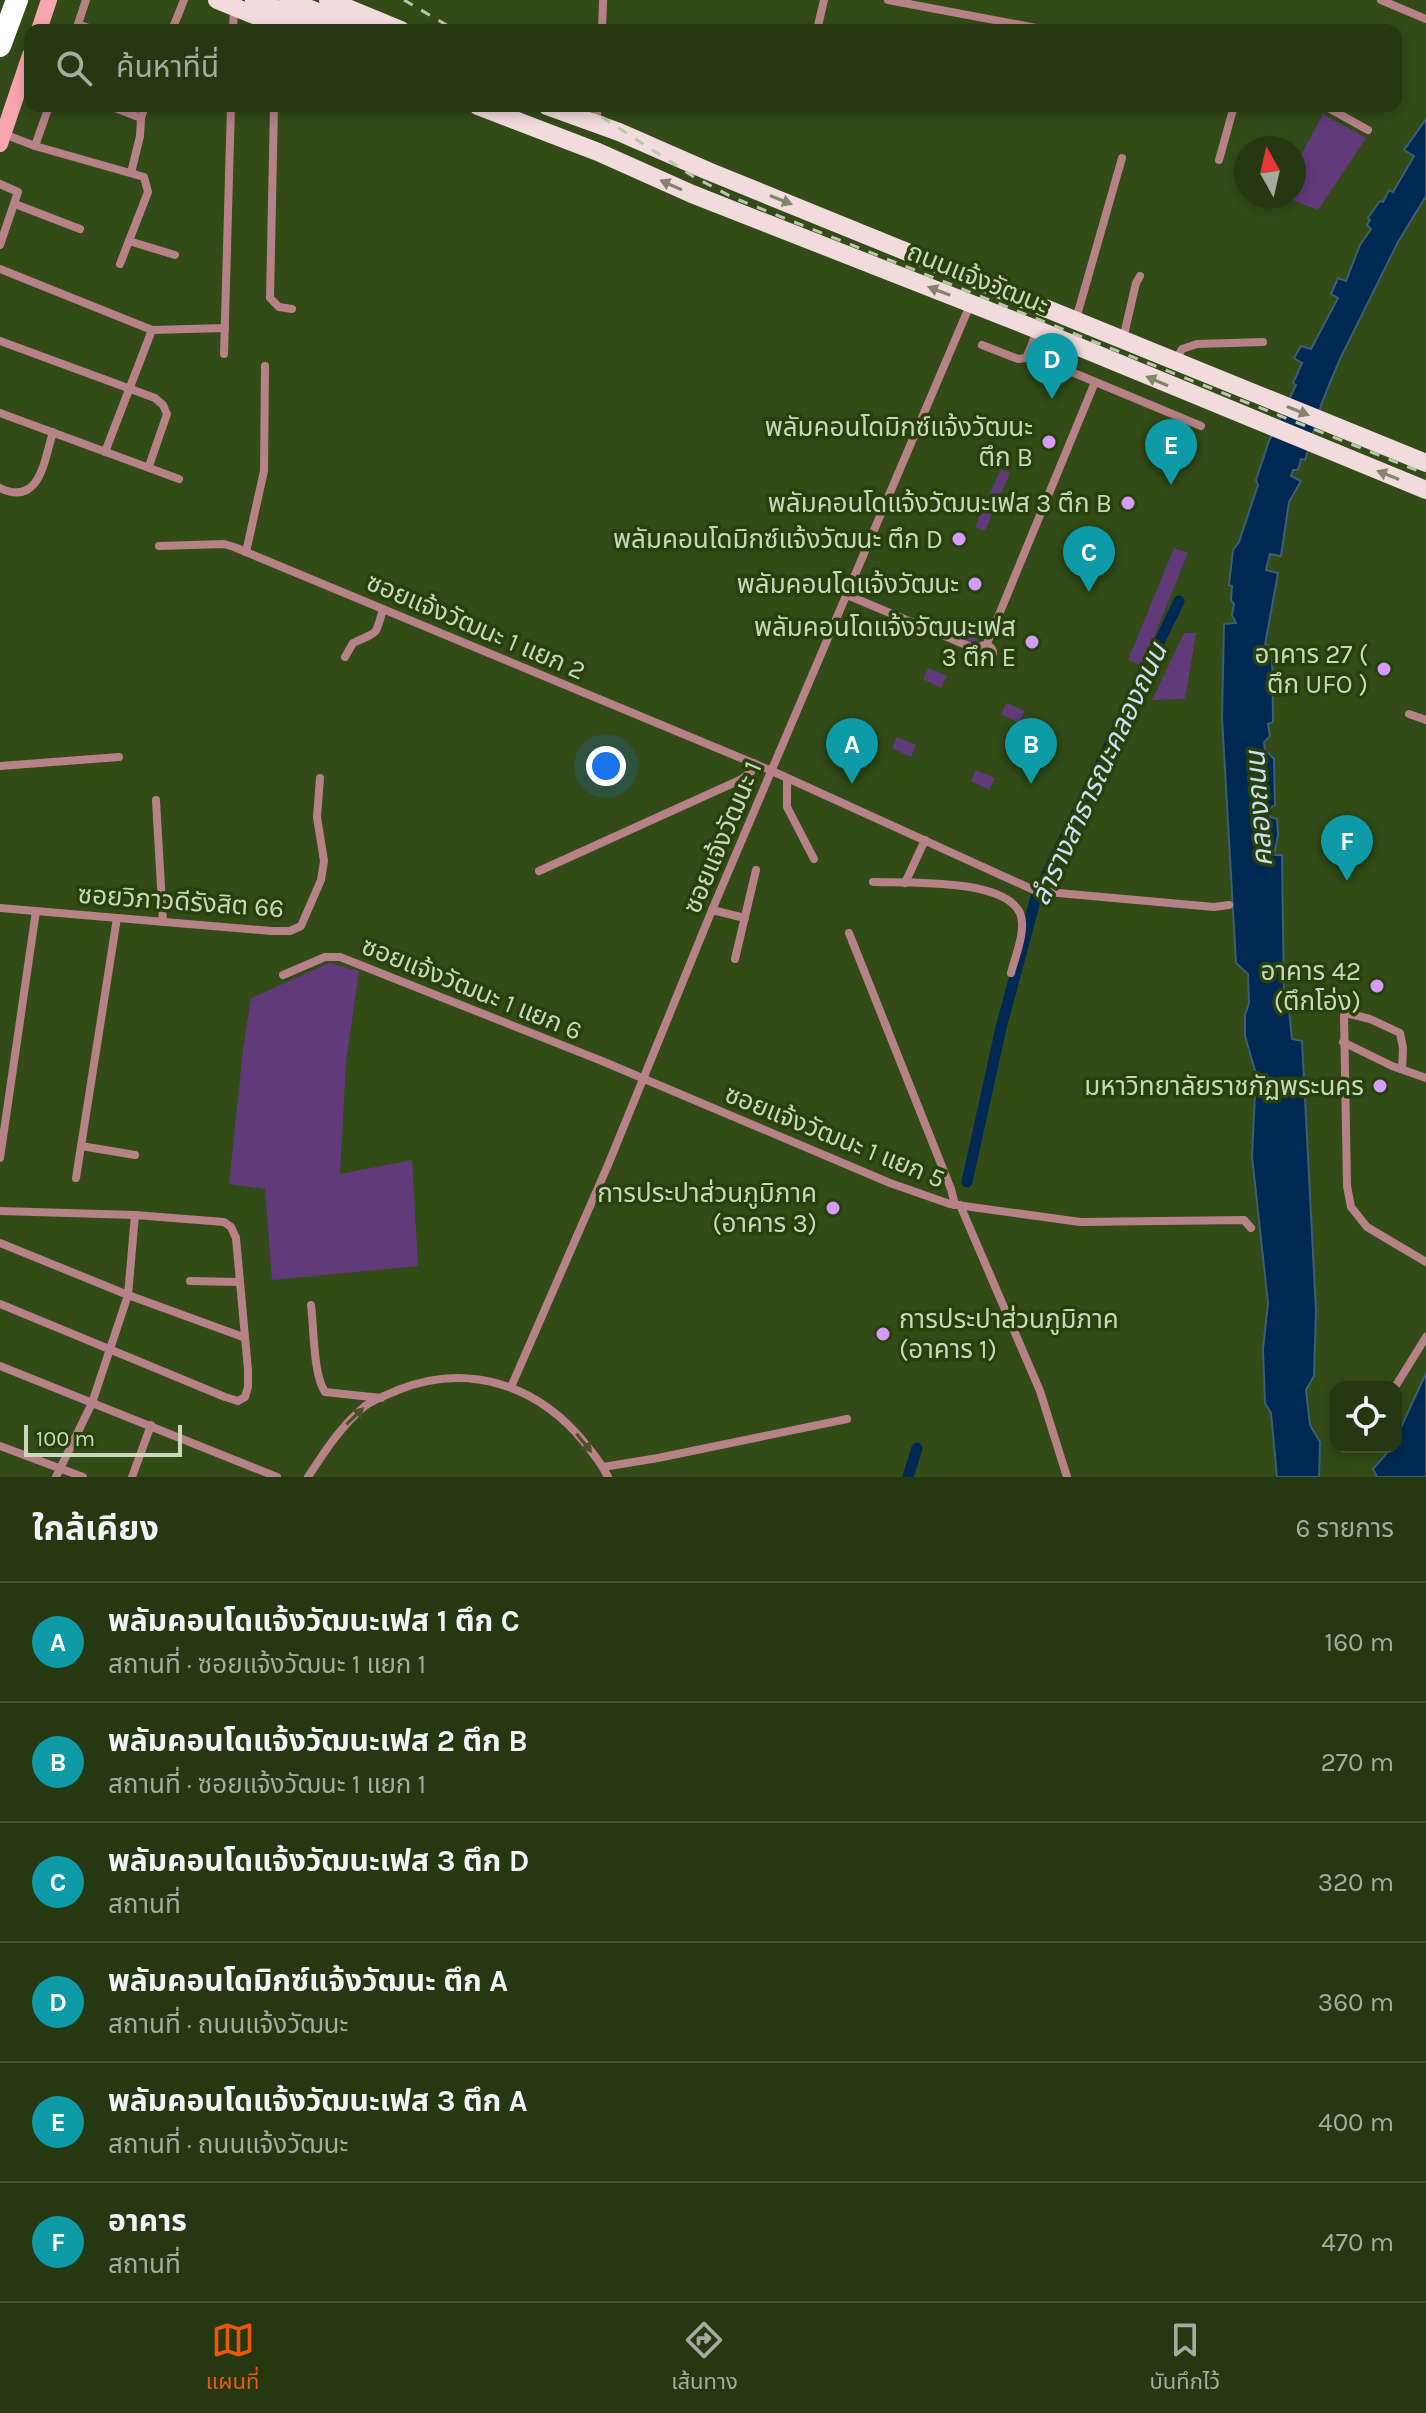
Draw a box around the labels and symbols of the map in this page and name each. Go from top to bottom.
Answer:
north arrow [1234,136,1306,208]
one-way arrow [659,178,683,192]
one-way arrow [769,194,793,207]
street label: ถนนแจ้งวัฒนะ [902,236,1053,321]
one-way arrow [927,284,951,297]
pin: D [1026,333,1078,399]
one-way arrow [1145,374,1169,387]
one-way arrow [1286,404,1310,417]
place label: พลัมคอนโดมิกซ์แจ้งวัฒนะ ตึก B [765,412,1033,473]
pin: E [1145,419,1197,485]
marker: พลัมคอนโดมิกซ์แจ้งวัฒนะ ตึก B [1040,433,1058,451]
one-way arrow [1376,468,1400,481]
place label: พลัมคอนโดแจ้งวัฒนะเฟส 3 ตึก B [768,488,1112,519]
marker: พลัมคอนโดแจ้งวัฒนะเฟส 3 ตึก B [1119,494,1137,512]
place label: พลัมคอนโดมิกซ์แจ้งวัฒนะ ตึก D [613,524,943,555]
pin: C [1063,526,1115,592]
marker: พลัมคอนโดมิกซ์แจ้งวัฒนะ ตึก D [950,530,968,548]
street label: ซอยแจ้งวัฒนะ 1 แยก 2 [362,566,590,687]
place label: พลัมคอนโดแจ้งวัฒนะ [737,569,959,600]
marker: พลัมคอนโดแจ้งวัฒนะ [966,575,984,593]
place label: พลัมคอนโดแจ้งวัฒนะเฟส 3 ตึก E [754,612,1016,673]
marker: พลัมคอนโดแจ้งวัฒนะเฟส 3 ตึก E [1023,633,1041,651]
water label: ลำรางสาธารณะคลองถนน [1023,636,1175,911]
place label: อาคาร 27 ( ตึก UFO ) [1254,639,1368,700]
marker: อาคาร 27 ( ตึก UFO ) [1375,660,1393,678]
pin: A [826,718,878,784]
pin: B [1005,718,1057,784]
your location [586,746,626,786]
water label: คลองถนน [1238,748,1279,868]
street label: ซอยแจ้งวัฒนะ 1 [676,756,768,918]
pin: F [1321,815,1373,881]
street label: ซอยวิภาวดีรังสิต 66 [77,879,285,924]
street label: ซอยแจ้งวัฒนะ 1 แยก 6 [357,930,586,1047]
place label: อาคาร 42 (ตึกโอ่ง) [1261,956,1361,1017]
marker: อาคาร 42 (ตึกโอ่ง) [1368,977,1386,995]
place label: มหาวิทยาลัยราชภัฏพระนคร [1084,1071,1364,1102]
marker: มหาวิทยาลัยราชภัฏพระนคร [1371,1077,1389,1095]
street label: ซอยแจ้งวัฒนะ 1 แยก 5 [720,1078,949,1195]
place label: การประปาส่วนภูมิภาค (อาคาร 3) [597,1178,817,1239]
marker: การประปาส่วนภูมิภาค (อาคาร 3) [824,1199,842,1217]
place label: การประปาส่วนภูมิภาค (อาคาร 1) [899,1304,1119,1365]
marker: การประปาส่วนภูมิภาค (อาคาร 1) [874,1325,892,1343]
one-way arrow [346,1407,365,1425]
scale bar [24,1421,182,1457]
one-way arrow [576,1433,592,1453]

